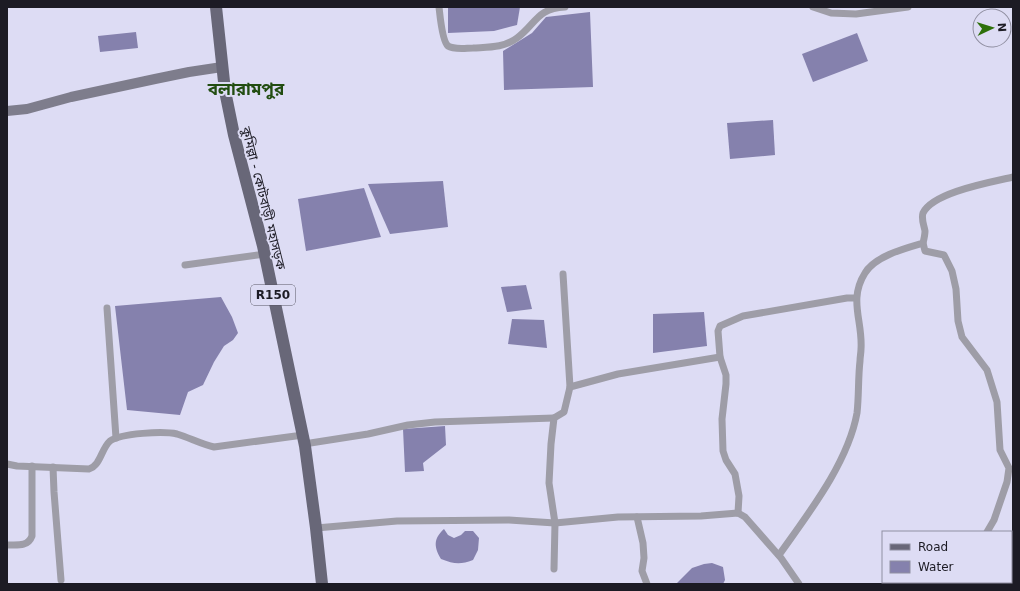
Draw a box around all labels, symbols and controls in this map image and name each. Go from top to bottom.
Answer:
north arrow [972,8,1012,48]
text: N [995,22,1008,32]
district label: বলারামপুর [207,79,285,100]
street label: কুমিল্লা - কোটবাড়ী মহাসড়ক [237,124,289,272]
road number: R150 [251,285,295,305]
legend [882,531,1012,583]
text: Road [918,540,948,554]
text: Water [918,560,954,574]

